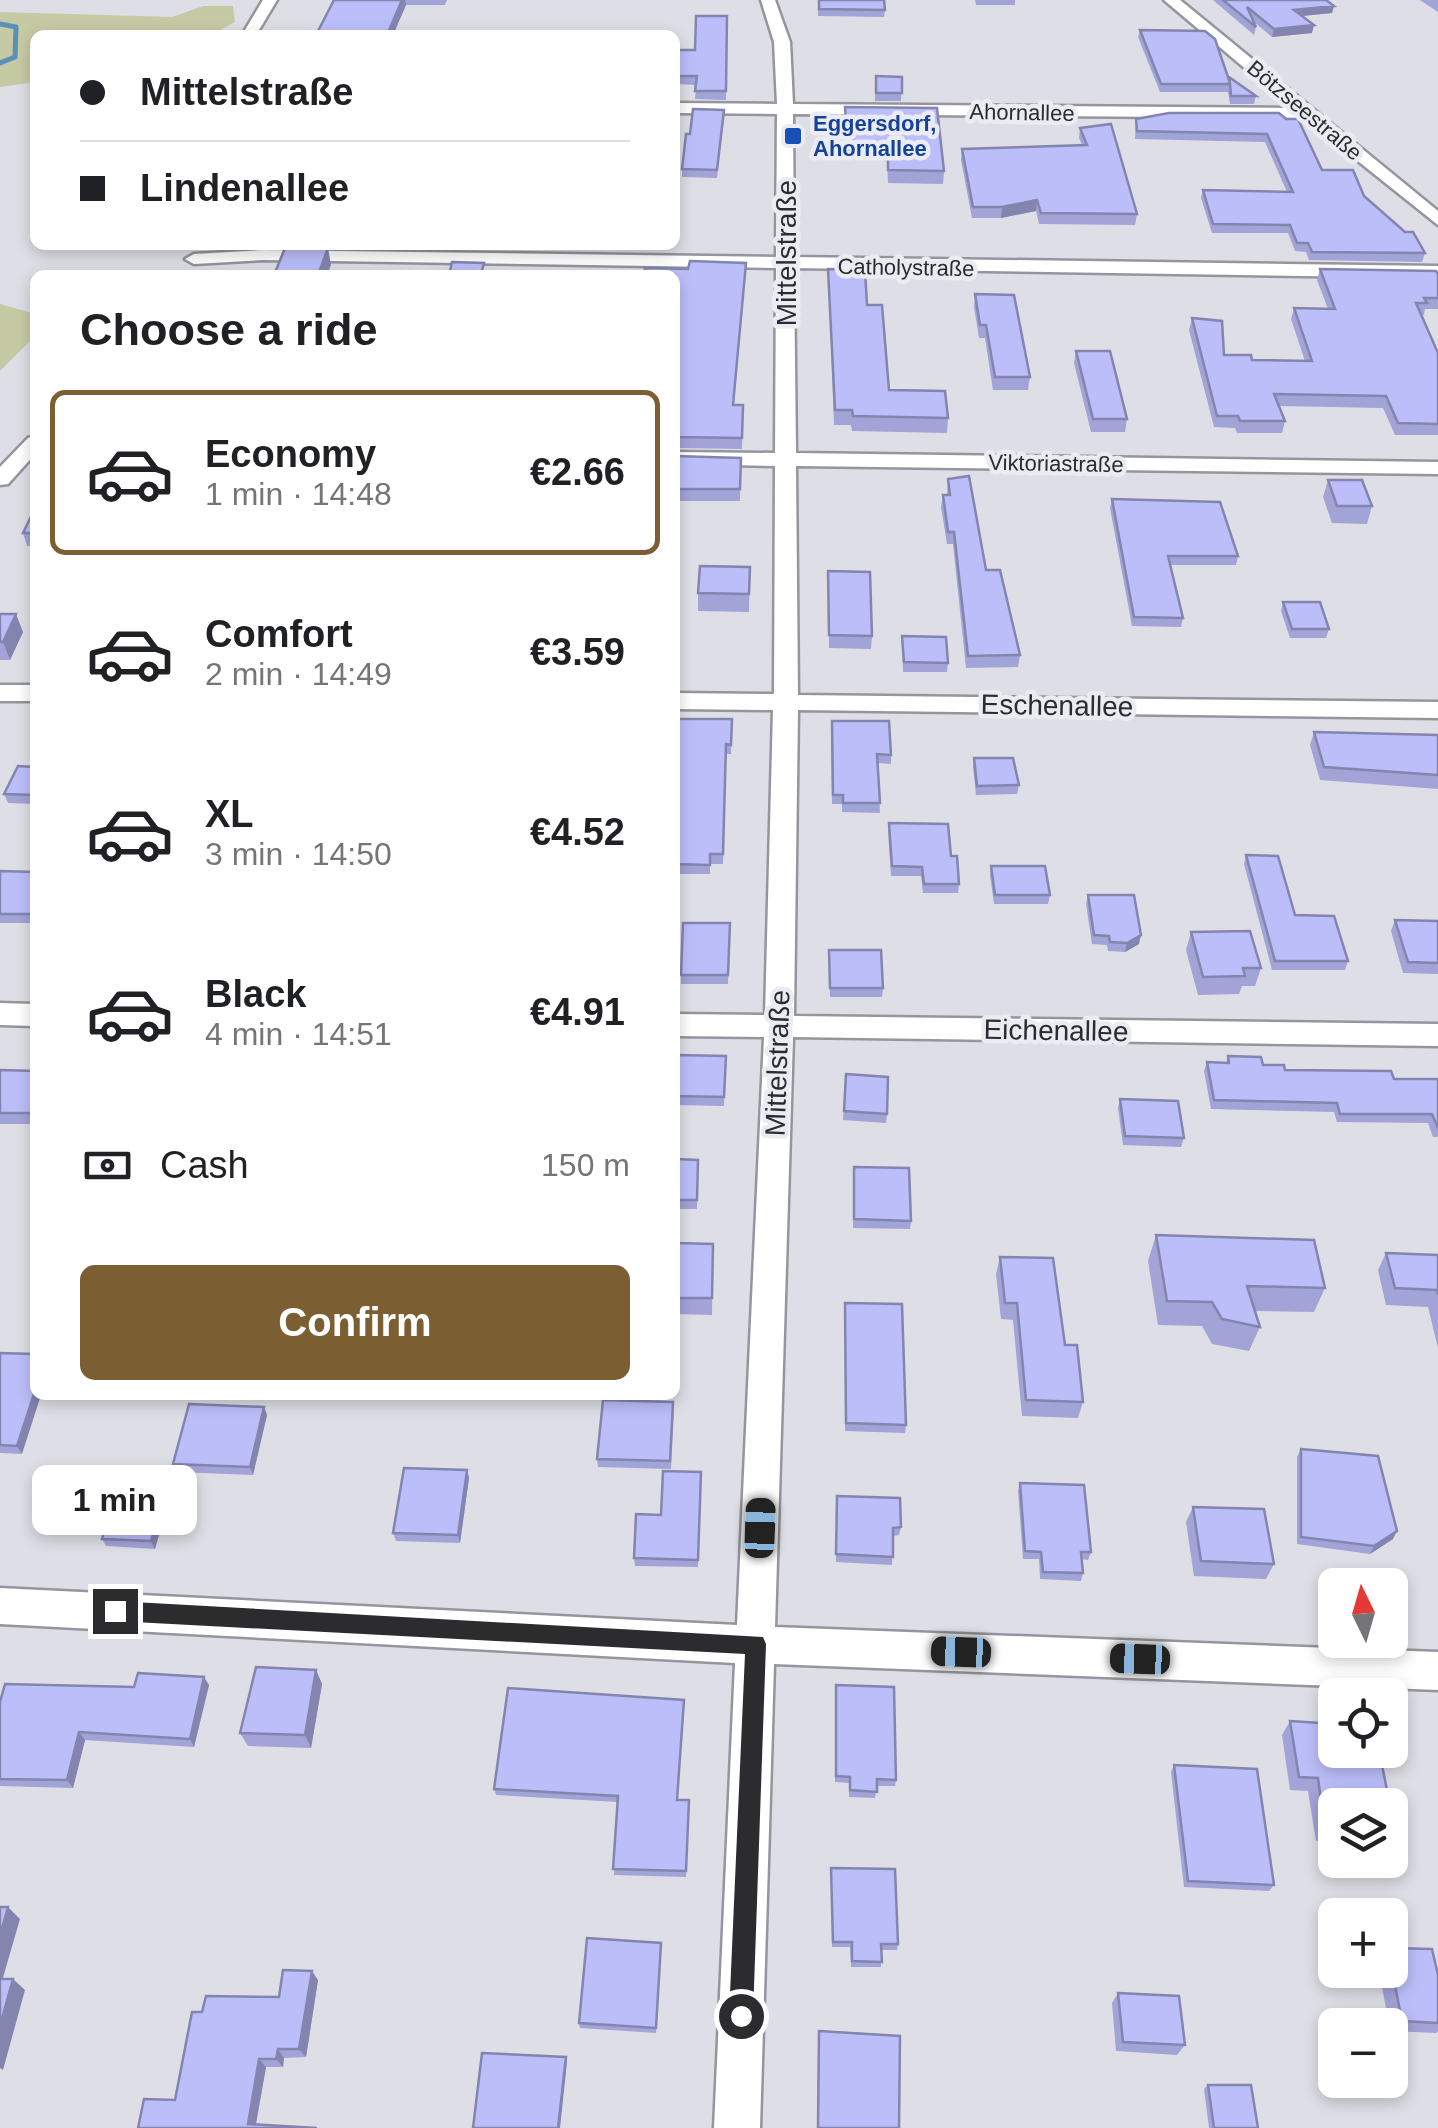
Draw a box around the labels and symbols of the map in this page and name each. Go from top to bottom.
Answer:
street label: Bötzseestraße [1242,55,1367,166]
street label: Ahornallee [969,99,1075,126]
place label: Eggersdorf, Ahornallee [813,111,936,161]
marker: Eggersdorf, Ahornallee [782,125,804,147]
street label: Mittelstraße [771,180,802,326]
street label: Catholystraße [837,254,975,281]
street label: Viktoriastraße [988,450,1124,477]
street label: Eschenallee [980,689,1134,722]
street label: Mittelstraße [759,989,796,1137]
street label: Eichenallee [983,1014,1129,1047]
callout: 1 min [32,1466,198,1536]
car [744,1497,776,1559]
north arrow [1318,1568,1408,1658]
route end [93,1589,138,1634]
car [930,1636,992,1668]
car [1109,1643,1171,1675]
route start [719,1994,764,2039]

